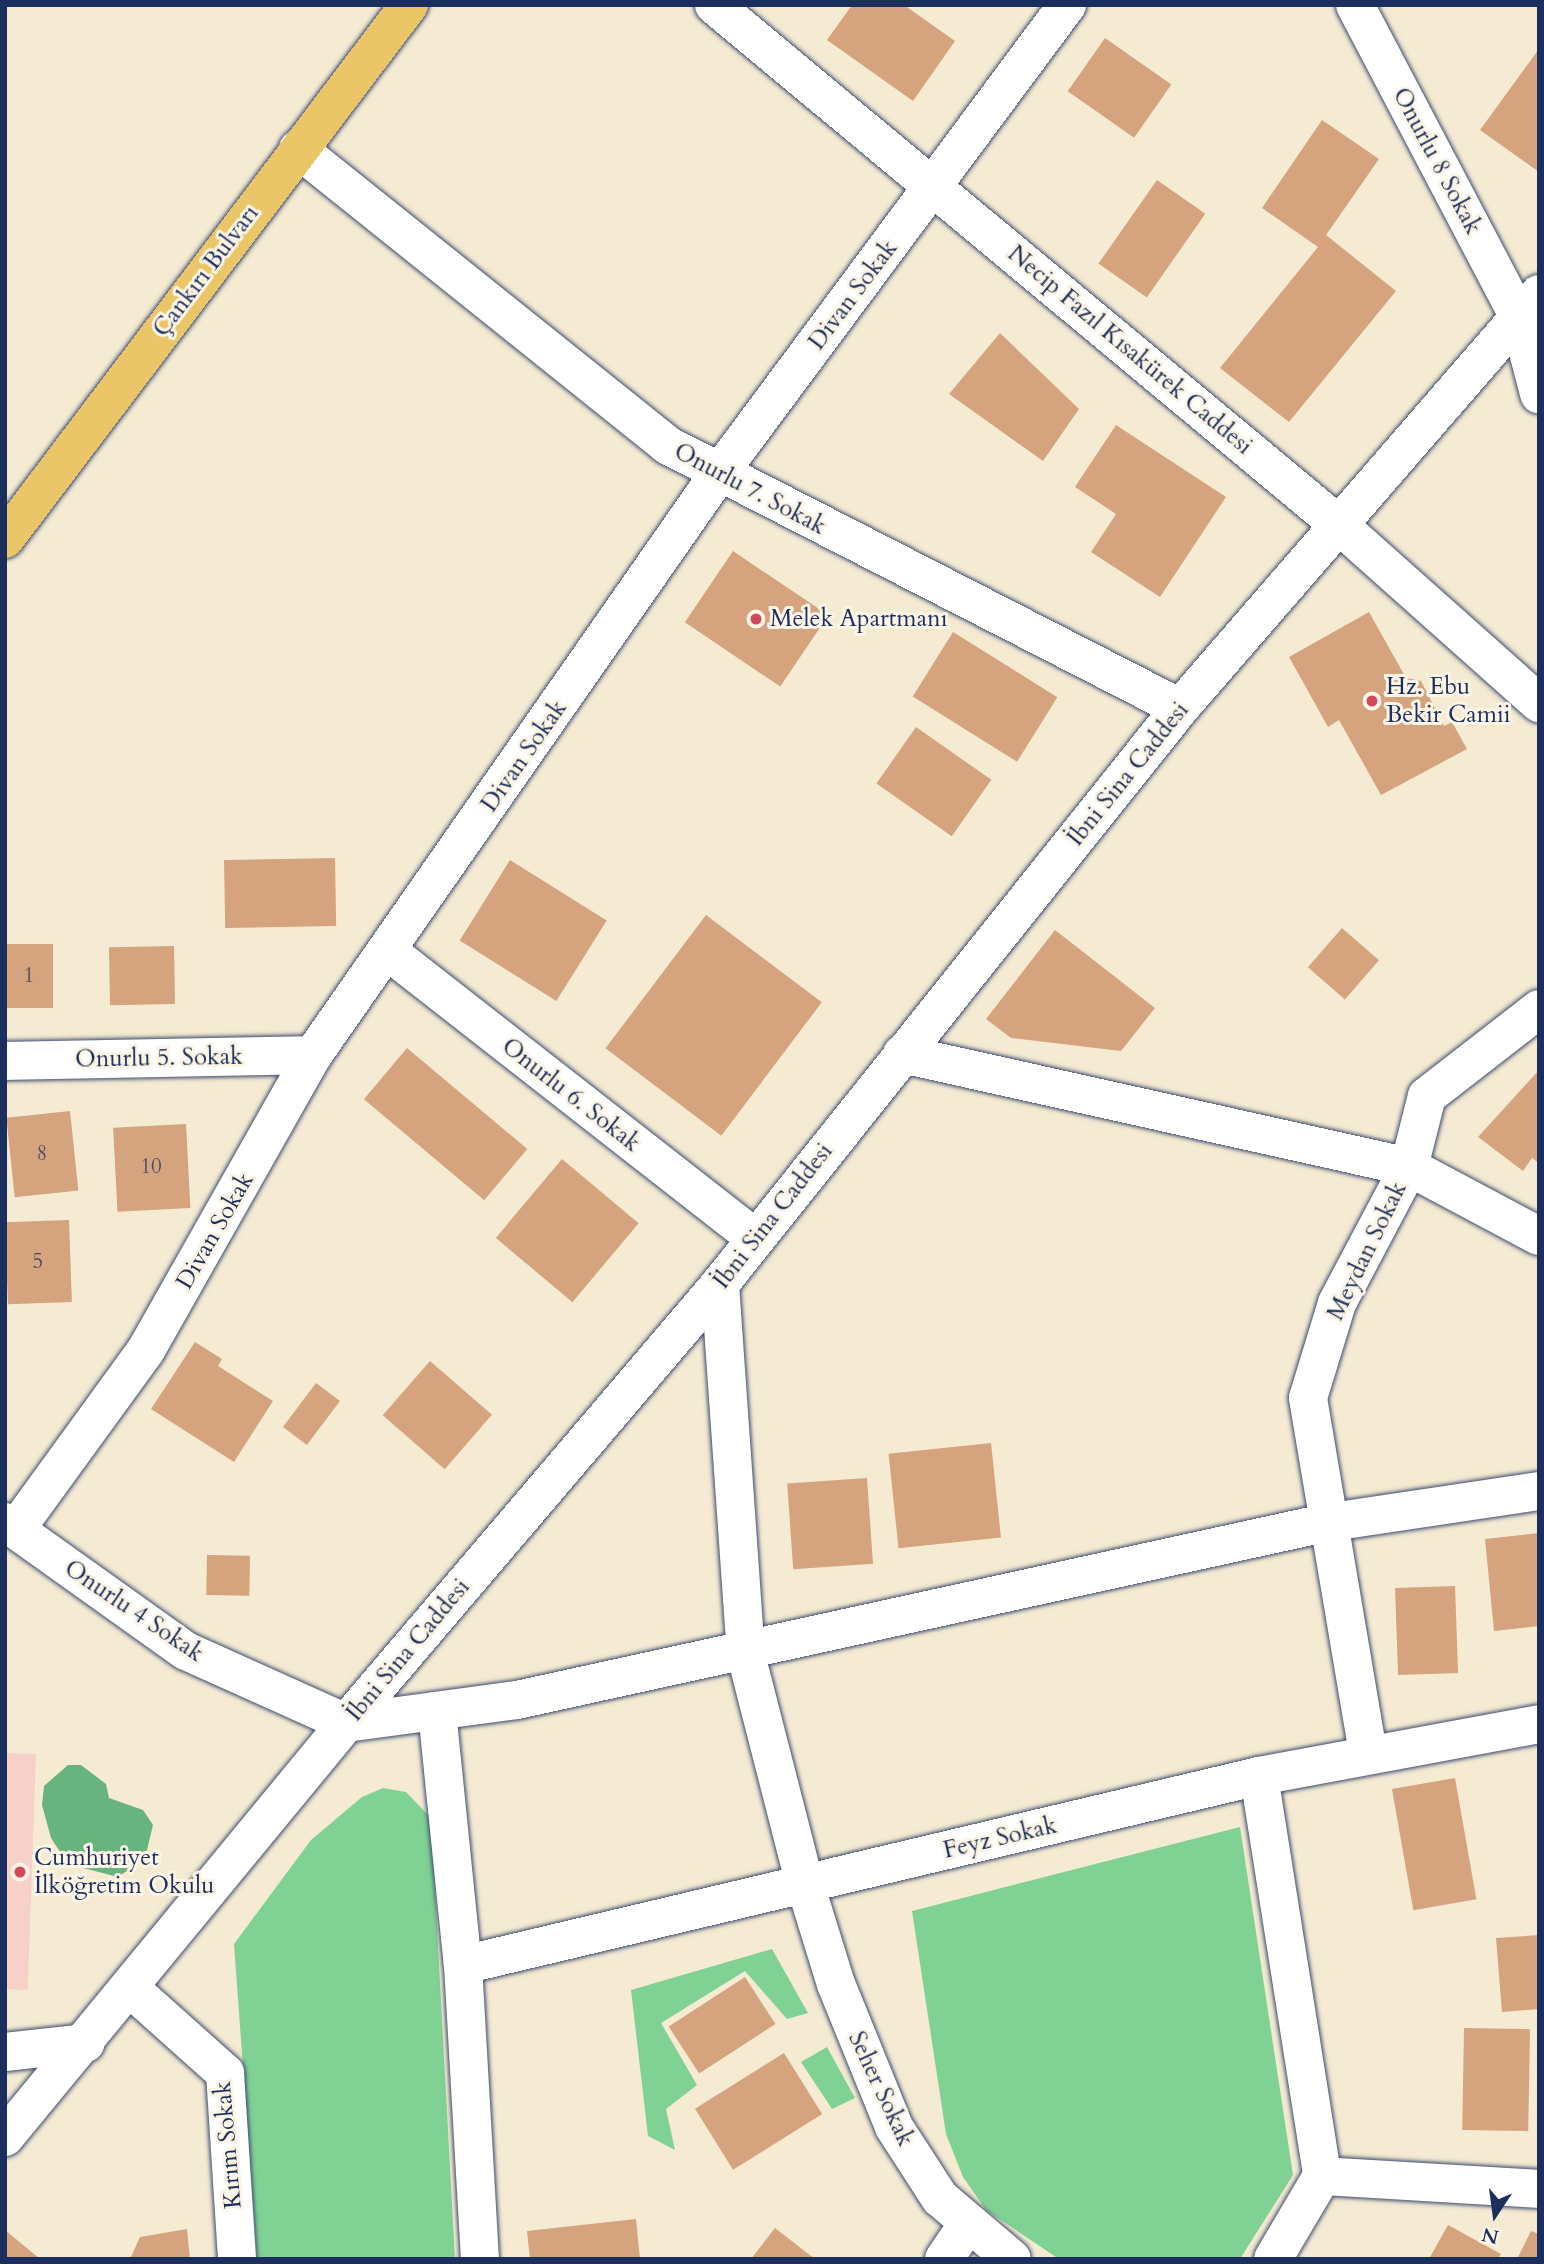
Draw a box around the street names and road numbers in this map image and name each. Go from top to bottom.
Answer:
street label: Onurlu 8 Sokak [1386,83,1488,239]
street label: Çankırı Bulvarı [147,199,265,343]
street label: Divan Sokak [802,234,904,356]
street label: Necip Fazıl Kısakürek Caddesi [1002,239,1258,461]
street label: Onurlu 7. Sokak [669,437,831,541]
street label: Divan Sokak [475,695,573,817]
street label: İbni Sina Caddesi [1061,696,1195,852]
street label: Onurlu 6. Sokak [496,1032,646,1158]
street label: Onurlu 5. Sokak [75,1042,243,1074]
street label: İbni Sina Caddesi [707,1137,839,1295]
street label: Divan Sokak [170,1168,260,1294]
street label: Meydan Sokak [1321,1177,1413,1325]
street label: Onurlu 4 Sokak [59,1554,209,1668]
street label: İbni Sina Caddesi [340,1573,476,1727]
street label: Feyz Sokak [941,1811,1059,1865]
street label: Seher Sokak [842,2027,920,2151]
street label: Kırım Sokak [208,2080,248,2210]

